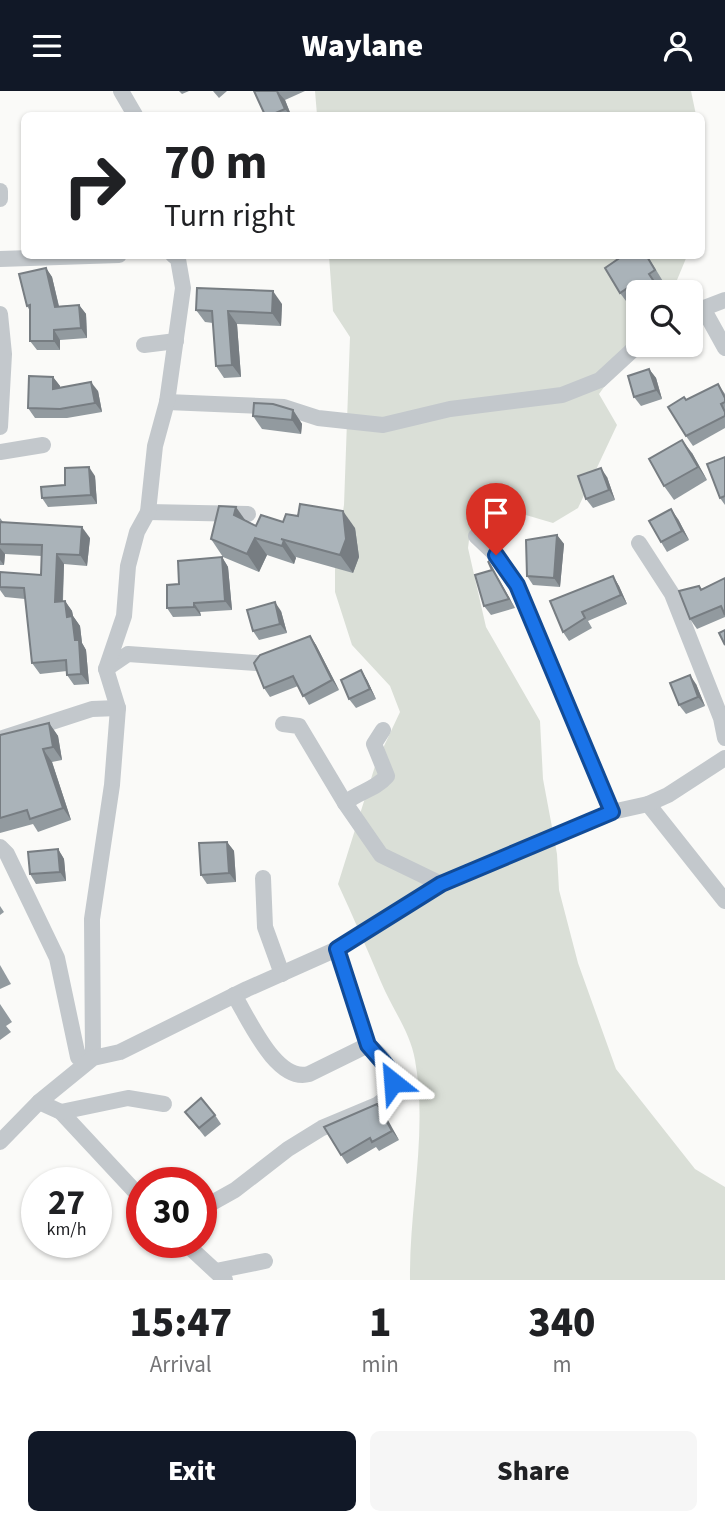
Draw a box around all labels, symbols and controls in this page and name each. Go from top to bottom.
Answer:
text: Waylane [302,23,423,69]
icon: menu [28,27,66,65]
icon: person [659,27,697,65]
text: 70 m [164,128,268,198]
icon: right [49,140,140,231]
text: Turn right [164,193,295,239]
map controls [626,280,703,357]
button: search [626,280,703,357]
pin [466,483,526,555]
icon: arrive [477,494,515,532]
position arrow [356,1045,430,1119]
speed limit sign: 30 [126,1167,217,1258]
text: 27 [48,1178,85,1228]
text: km/h [47,1217,86,1242]
text: 15:47 [129,1293,232,1353]
text: 1 [369,1293,391,1353]
text: 340 [528,1293,596,1353]
text: Arrival [150,1348,212,1381]
text: min [362,1348,399,1381]
text: m [552,1348,571,1381]
button: Exit [28,1431,356,1511]
button: Share [370,1431,697,1511]

